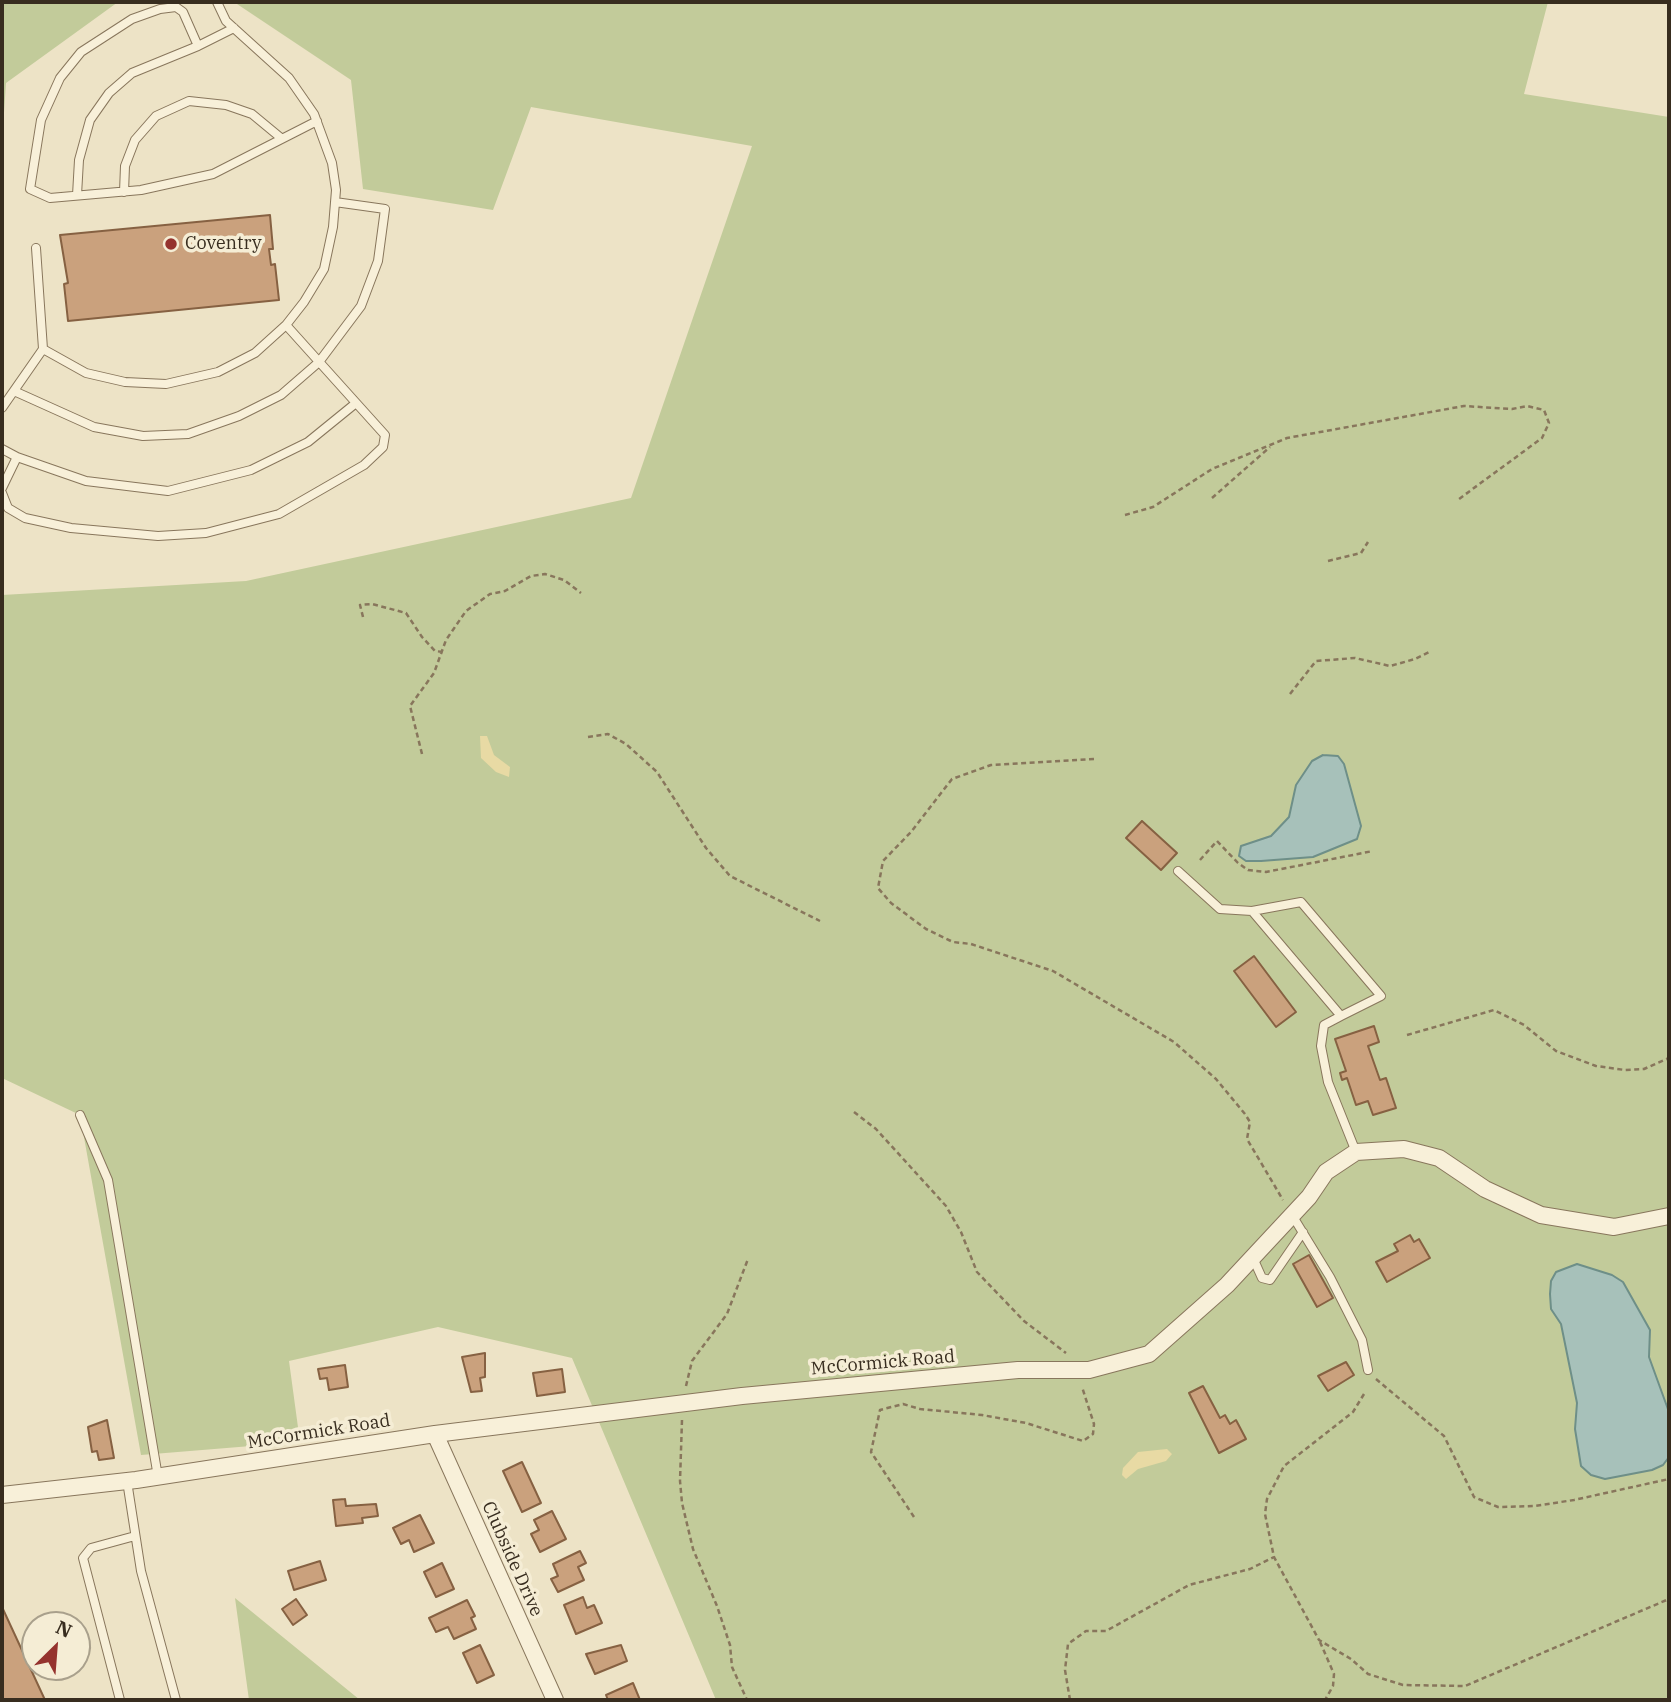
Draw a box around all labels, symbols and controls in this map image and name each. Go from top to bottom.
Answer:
place label: Coventry [185,233,262,255]
marker: Coventry [163,236,179,252]
street label: McCormick Road [810,1346,956,1380]
street label: McCormick Road [246,1410,392,1454]
street label: Clubside Drive [477,1498,547,1620]
north arrow [21,1611,91,1681]
text: N [52,1615,76,1643]

